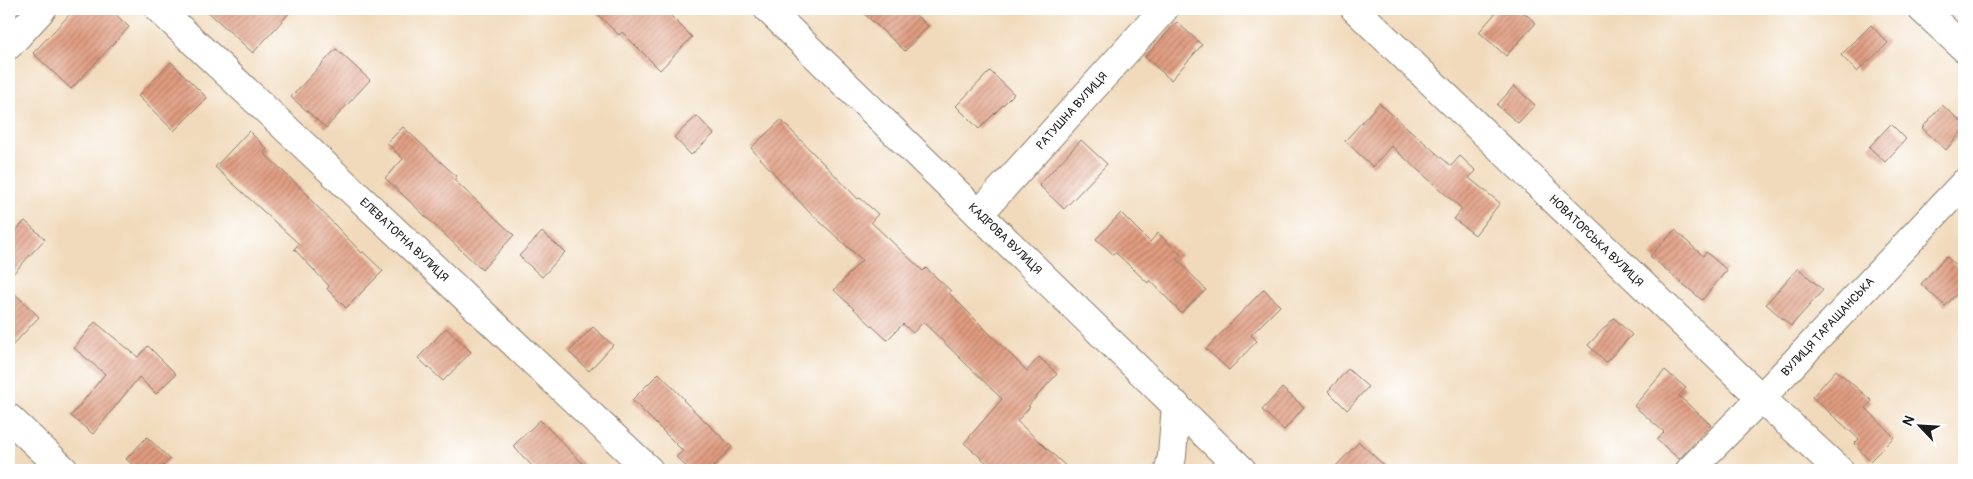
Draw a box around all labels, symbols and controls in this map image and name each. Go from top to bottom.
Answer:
street label: РАТУШНА ВУЛИЦЯ [1033,69,1111,153]
street label: НОВАТОРСЬКА ВУЛИЦЯ [1546,192,1646,290]
street label: ЕЛЕВАТОРНА ВУЛИЦЯ [356,195,452,285]
street label: КАДРОВА ВУЛИЦЯ [965,200,1045,278]
street label: ВУЛИЦЯ ТАРАЩАНСЬКА [1778,274,1878,380]
north arrow [1896,402,1946,452]
text: N [1899,413,1918,429]

